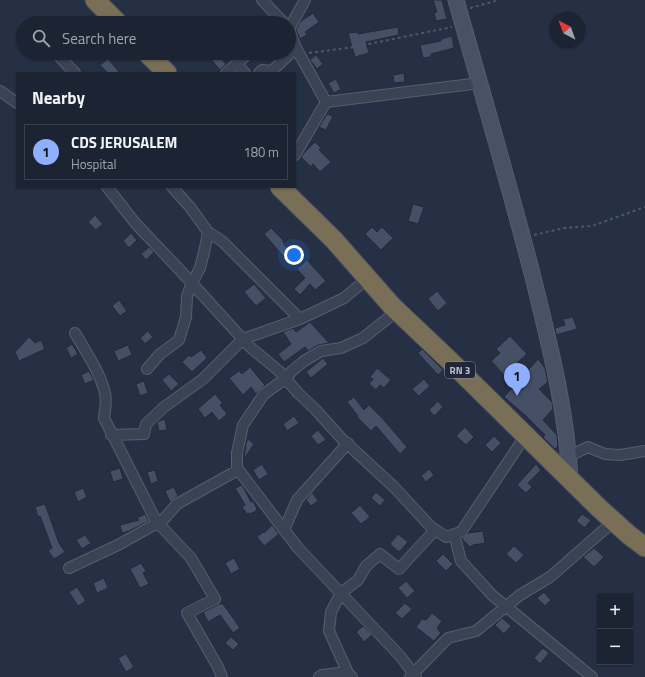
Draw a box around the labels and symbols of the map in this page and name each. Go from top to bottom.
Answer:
north arrow [549,12,585,48]
your location [284,245,304,265]
road number: RN 3 [445,362,475,378]
pin: 1 [504,363,530,396]

